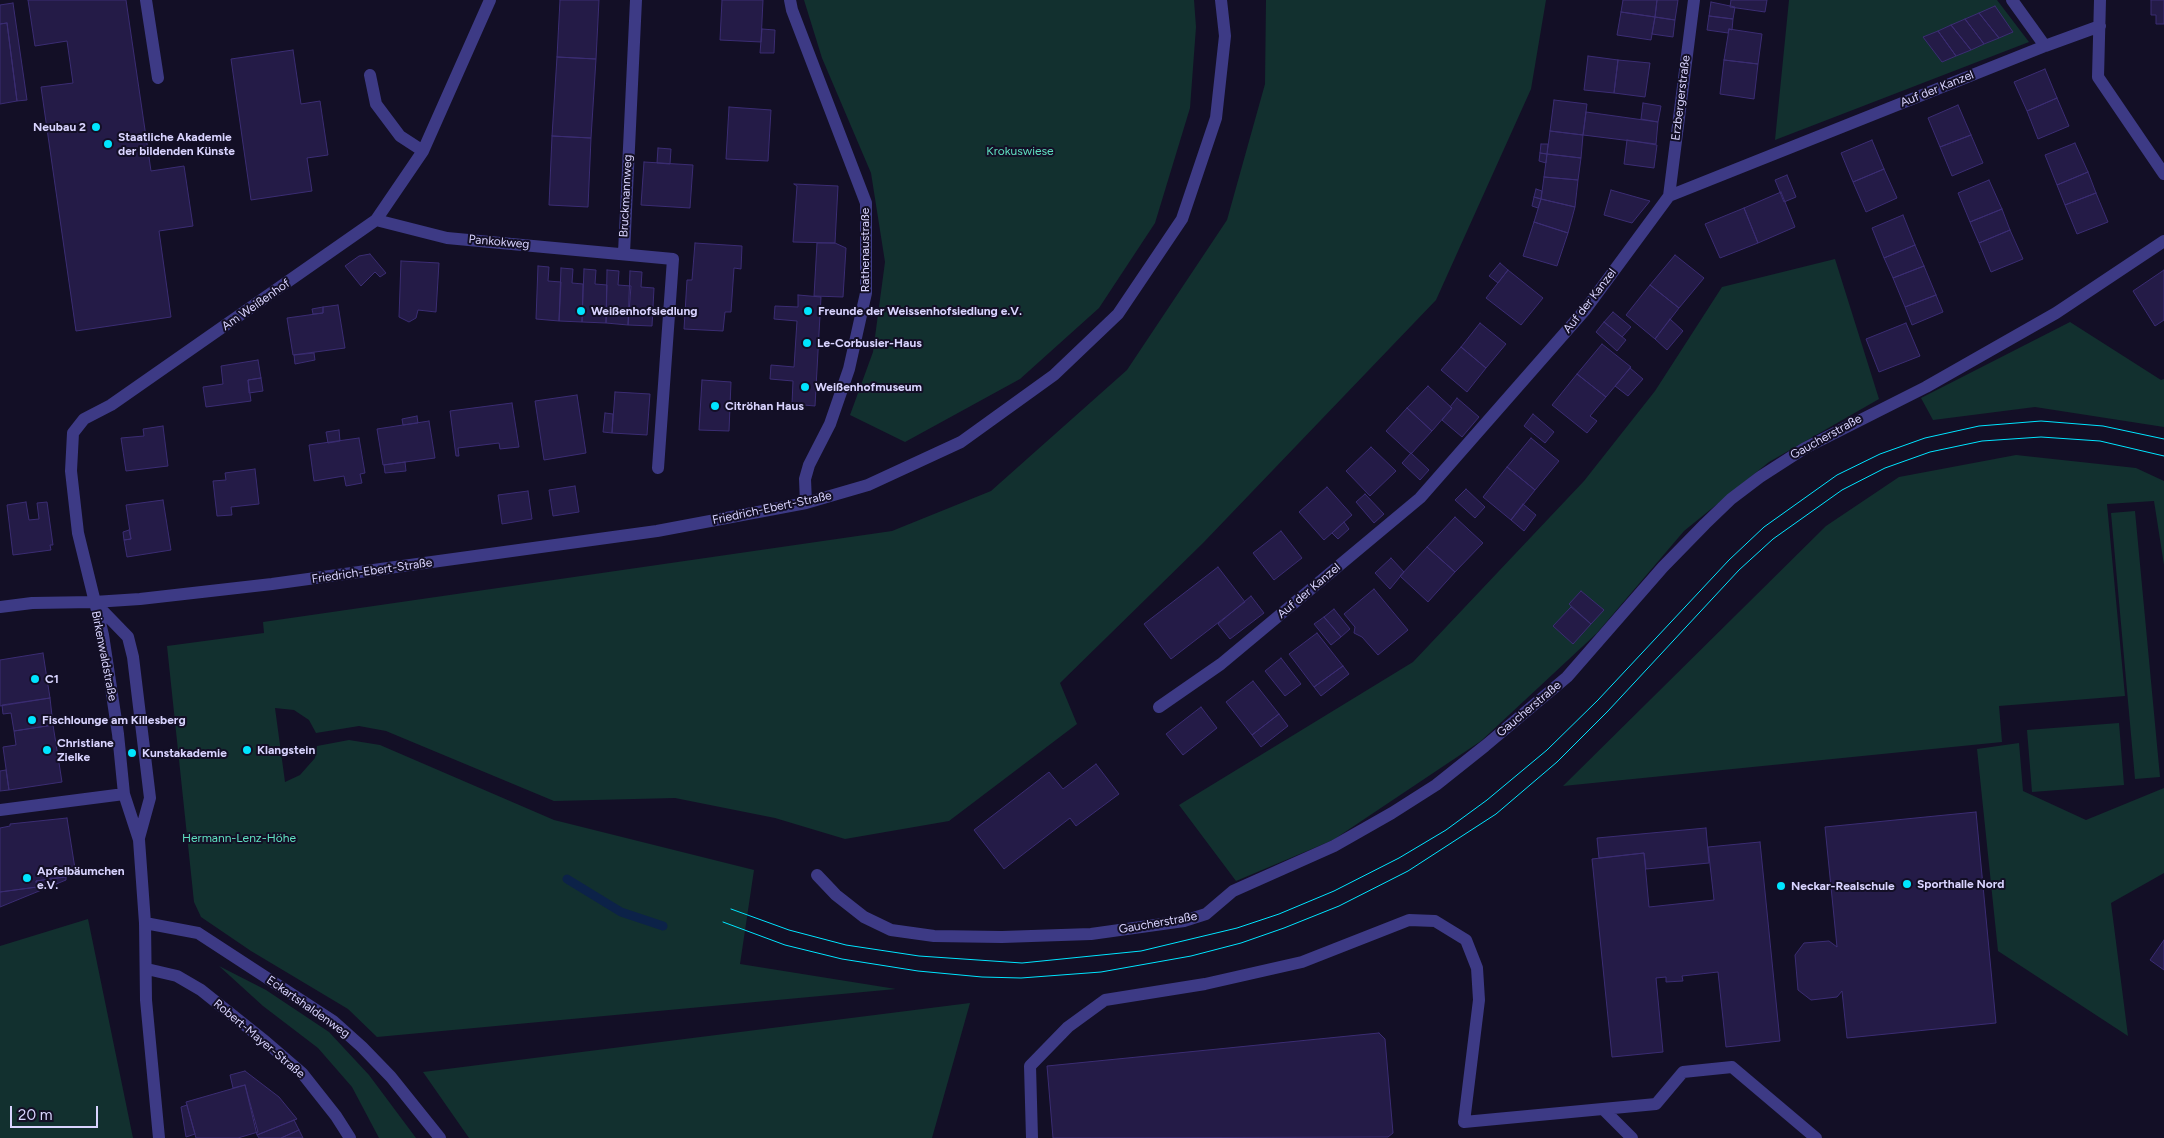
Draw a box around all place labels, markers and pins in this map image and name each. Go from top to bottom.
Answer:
place label: Neubau 2 [33,120,86,134]
marker: Neubau 2 [90,121,102,133]
place label: Staatliche Akademie der bildenden Künste [118,130,235,158]
marker: Staatliche Akademie der bildenden Künste [102,138,114,150]
place label: Weißenhofsiedlung [591,304,697,318]
place label: Freunde der Weissenhofsiedlung e.V. [818,304,1022,318]
marker: Weißenhofsiedlung [575,305,587,317]
marker: Freunde der Weissenhofsiedlung e.V. [802,305,814,317]
place label: Le-Corbusier-Haus [817,336,922,350]
marker: Le-Corbusier-Haus [801,337,813,349]
place label: Weißenhofmuseum [815,380,922,394]
marker: Weißenhofmuseum [799,381,811,393]
place label: Citröhan Haus [725,399,804,413]
marker: Citröhan Haus [709,400,721,412]
place label: C1 [45,672,59,686]
marker: C1 [29,673,41,685]
place label: Fischlounge am Killesberg [42,713,186,727]
marker: Fischlounge am Killesberg [26,714,38,726]
place label: Christiane Zielke [57,736,114,764]
place label: Klangstein [257,743,315,757]
marker: Christiane Zielke [41,744,53,756]
marker: Klangstein [241,744,253,756]
place label: Kunstakademie [142,746,227,760]
marker: Kunstakademie [126,747,138,759]
place label: Apfelbäumchen e.V. [37,864,125,892]
marker: Apfelbäumchen e.V. [21,872,33,884]
place label: Sporthalle Nord [1917,877,2004,891]
marker: Sporthalle Nord [1901,878,1913,890]
place label: Neckar-Realschule [1791,879,1895,893]
marker: Neckar-Realschule [1775,880,1787,892]

